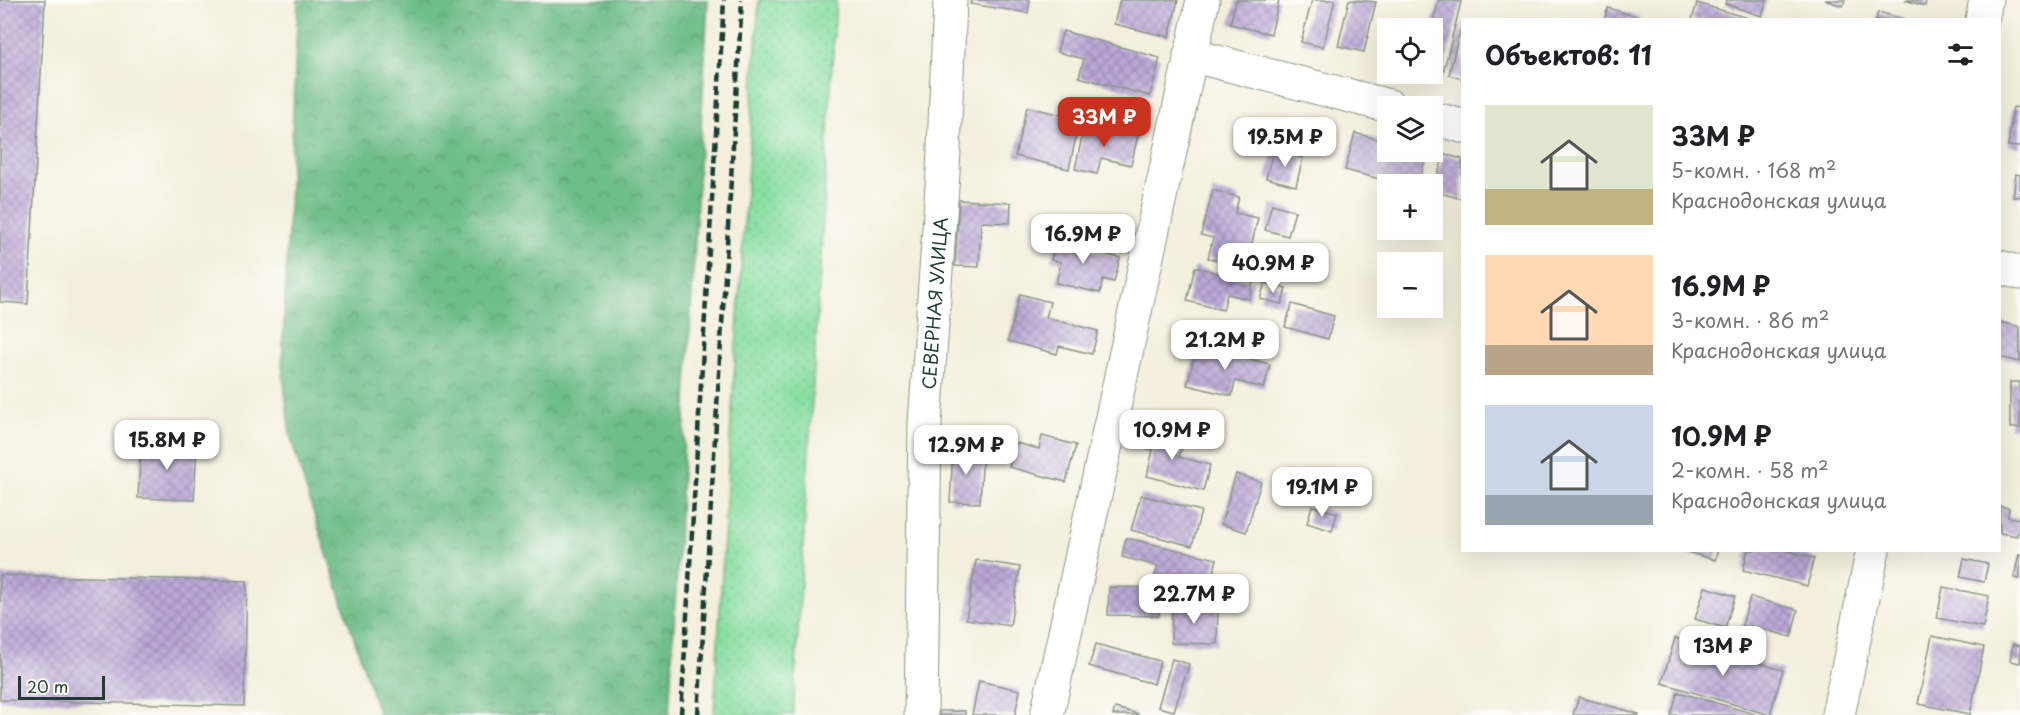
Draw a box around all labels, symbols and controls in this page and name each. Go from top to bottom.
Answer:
map controls [1377,18,1443,318]
button: locate [1377,18,1443,84]
text: Объектов: 11 [1485,35,1652,74]
icon: filters [1944,38,1977,71]
button: layers [1377,96,1443,162]
pin: 33M ₽ [1062,97,1146,148]
text: 33M ₽ [1072,101,1136,131]
text: 33M ₽ [1671,116,1755,155]
pin: 19.5M ₽ [1230,117,1340,168]
text: 19.5M ₽ [1247,121,1323,151]
icon: home [1533,129,1605,201]
text: 5-комн. · 168 m² [1671,155,1836,185]
button: + [1377,174,1443,240]
text: Краснодонская улица [1671,185,1886,215]
pin: 16.9M ₽ [1028,214,1138,265]
street label: СЕВЕРНАЯ УЛИЦА [914,216,953,390]
text: 16.9M ₽ [1045,218,1121,248]
pin: 40.9M ₽ [1218,243,1328,294]
text: 40.9M ₽ [1232,247,1314,277]
button: − [1377,252,1443,318]
text: 16.9M ₽ [1671,266,1770,305]
icon: home [1533,279,1605,351]
text: 3-комн. · 86 m² [1671,305,1829,335]
pin: 21.2M ₽ [1170,320,1280,371]
text: 21.2M ₽ [1185,324,1265,354]
text: Краснодонская улица [1671,335,1886,365]
pin: 10.9M ₽ [1117,410,1227,461]
text: 10.9M ₽ [1133,414,1211,444]
text: 10.9M ₽ [1671,416,1772,455]
pin: 15.8M ₽ [112,420,222,471]
text: 15.8M ₽ [128,424,206,454]
pin: 12.9M ₽ [911,425,1021,476]
text: 12.9M ₽ [928,429,1004,459]
icon: home [1533,429,1605,501]
text: 2-комн. · 58 m² [1671,455,1829,485]
pin: 19.1M ₽ [1267,467,1377,518]
text: 19.1M ₽ [1286,471,1358,501]
text: Краснодонская улица [1671,485,1886,515]
pin: 22.7M ₽ [1139,574,1249,625]
text: 22.7M ₽ [1153,578,1235,608]
pin: 13M ₽ [1681,626,1765,677]
text: 13M ₽ [1693,630,1753,660]
scale bar [18,673,105,700]
text: 20 m [27,674,68,698]

